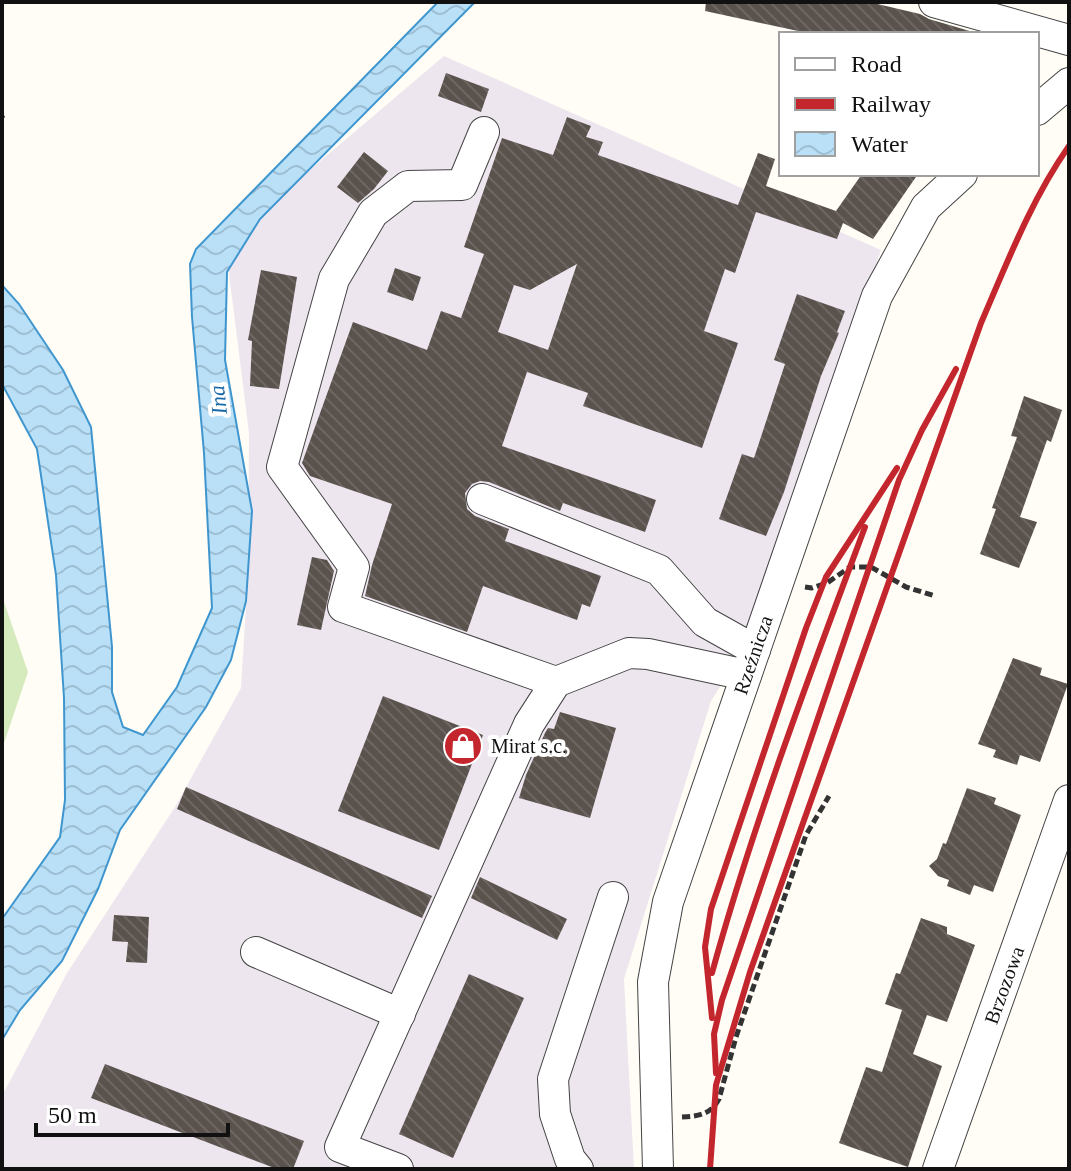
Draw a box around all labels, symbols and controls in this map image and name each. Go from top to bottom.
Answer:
legend [779,32,1039,176]
text: Road [851,51,902,77]
text: Railway [851,91,931,117]
text: Water [851,131,908,157]
water label: Ina [204,384,232,417]
street label: Rzeźnicza [729,612,777,697]
shop icon: Mirat s.c. [442,725,484,767]
place label: Mirat s.c. [491,735,567,757]
street label: Brzozowa [980,943,1028,1027]
scale bar [36,1087,228,1137]
text: 50 m [48,1102,97,1128]

